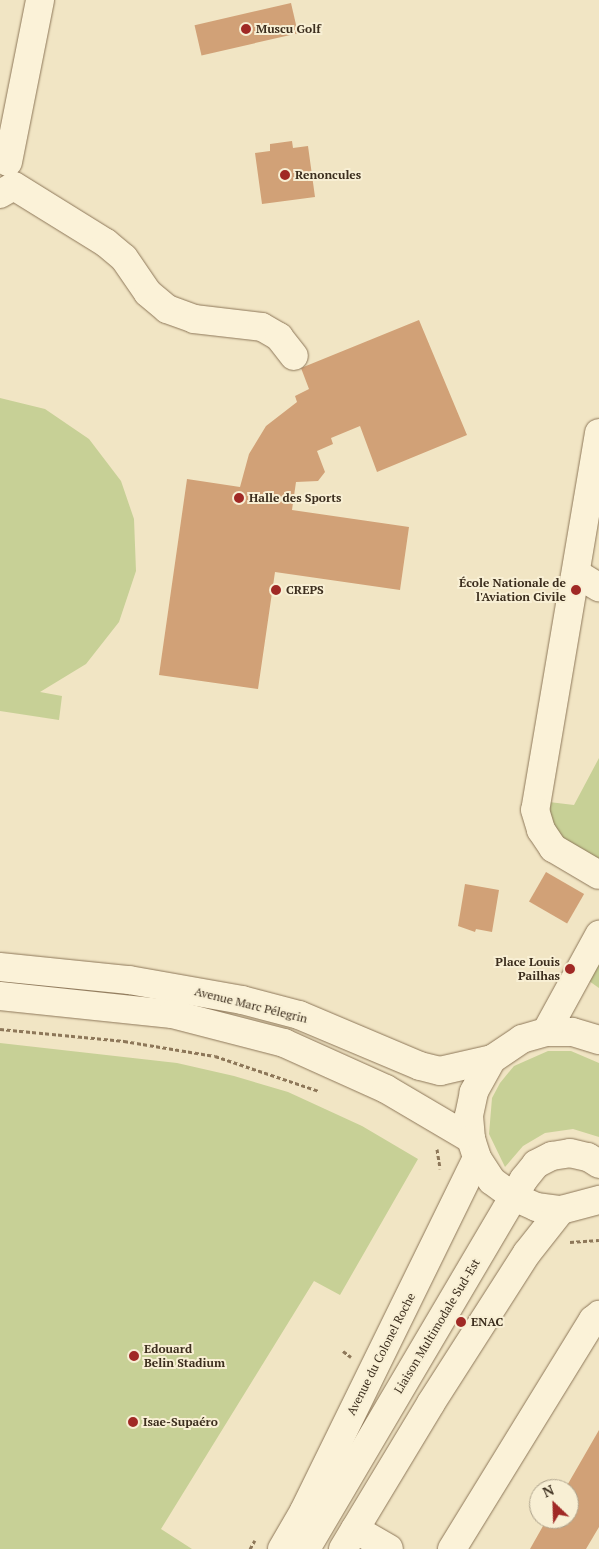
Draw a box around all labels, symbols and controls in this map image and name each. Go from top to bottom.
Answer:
place label: Muscu Golf [256,22,321,36]
marker: Muscu Golf [240,23,252,35]
place label: Renoncules [295,168,361,182]
marker: Renoncules [279,169,291,181]
place label: Halle des Sports [249,491,341,505]
marker: Halle des Sports [233,492,245,504]
place label: École Nationale de l'Aviation Civile [459,576,566,604]
place label: CREPS [286,583,324,597]
marker: CREPS [270,584,282,596]
marker: École Nationale de l'Aviation Civile [570,584,582,596]
place label: Place Louis Pailhas [495,955,560,983]
marker: Place Louis Pailhas [564,963,576,975]
street label: Avenue Marc Pélegrin [193,984,309,1026]
street label: Liaison Multimodale Sud-Est [391,1256,483,1396]
street label: Avenue du Colonel Roche [344,1290,418,1418]
place label: ENAC [471,1315,503,1329]
marker: ENAC [455,1316,467,1328]
place label: Edouard Belin Stadium [144,1342,225,1370]
marker: Edouard Belin Stadium [128,1350,140,1362]
place label: Isae-Supaéro [143,1415,218,1429]
marker: Isae-Supaéro [127,1416,139,1428]
north arrow [529,1479,579,1529]
text: N [539,1480,557,1502]

